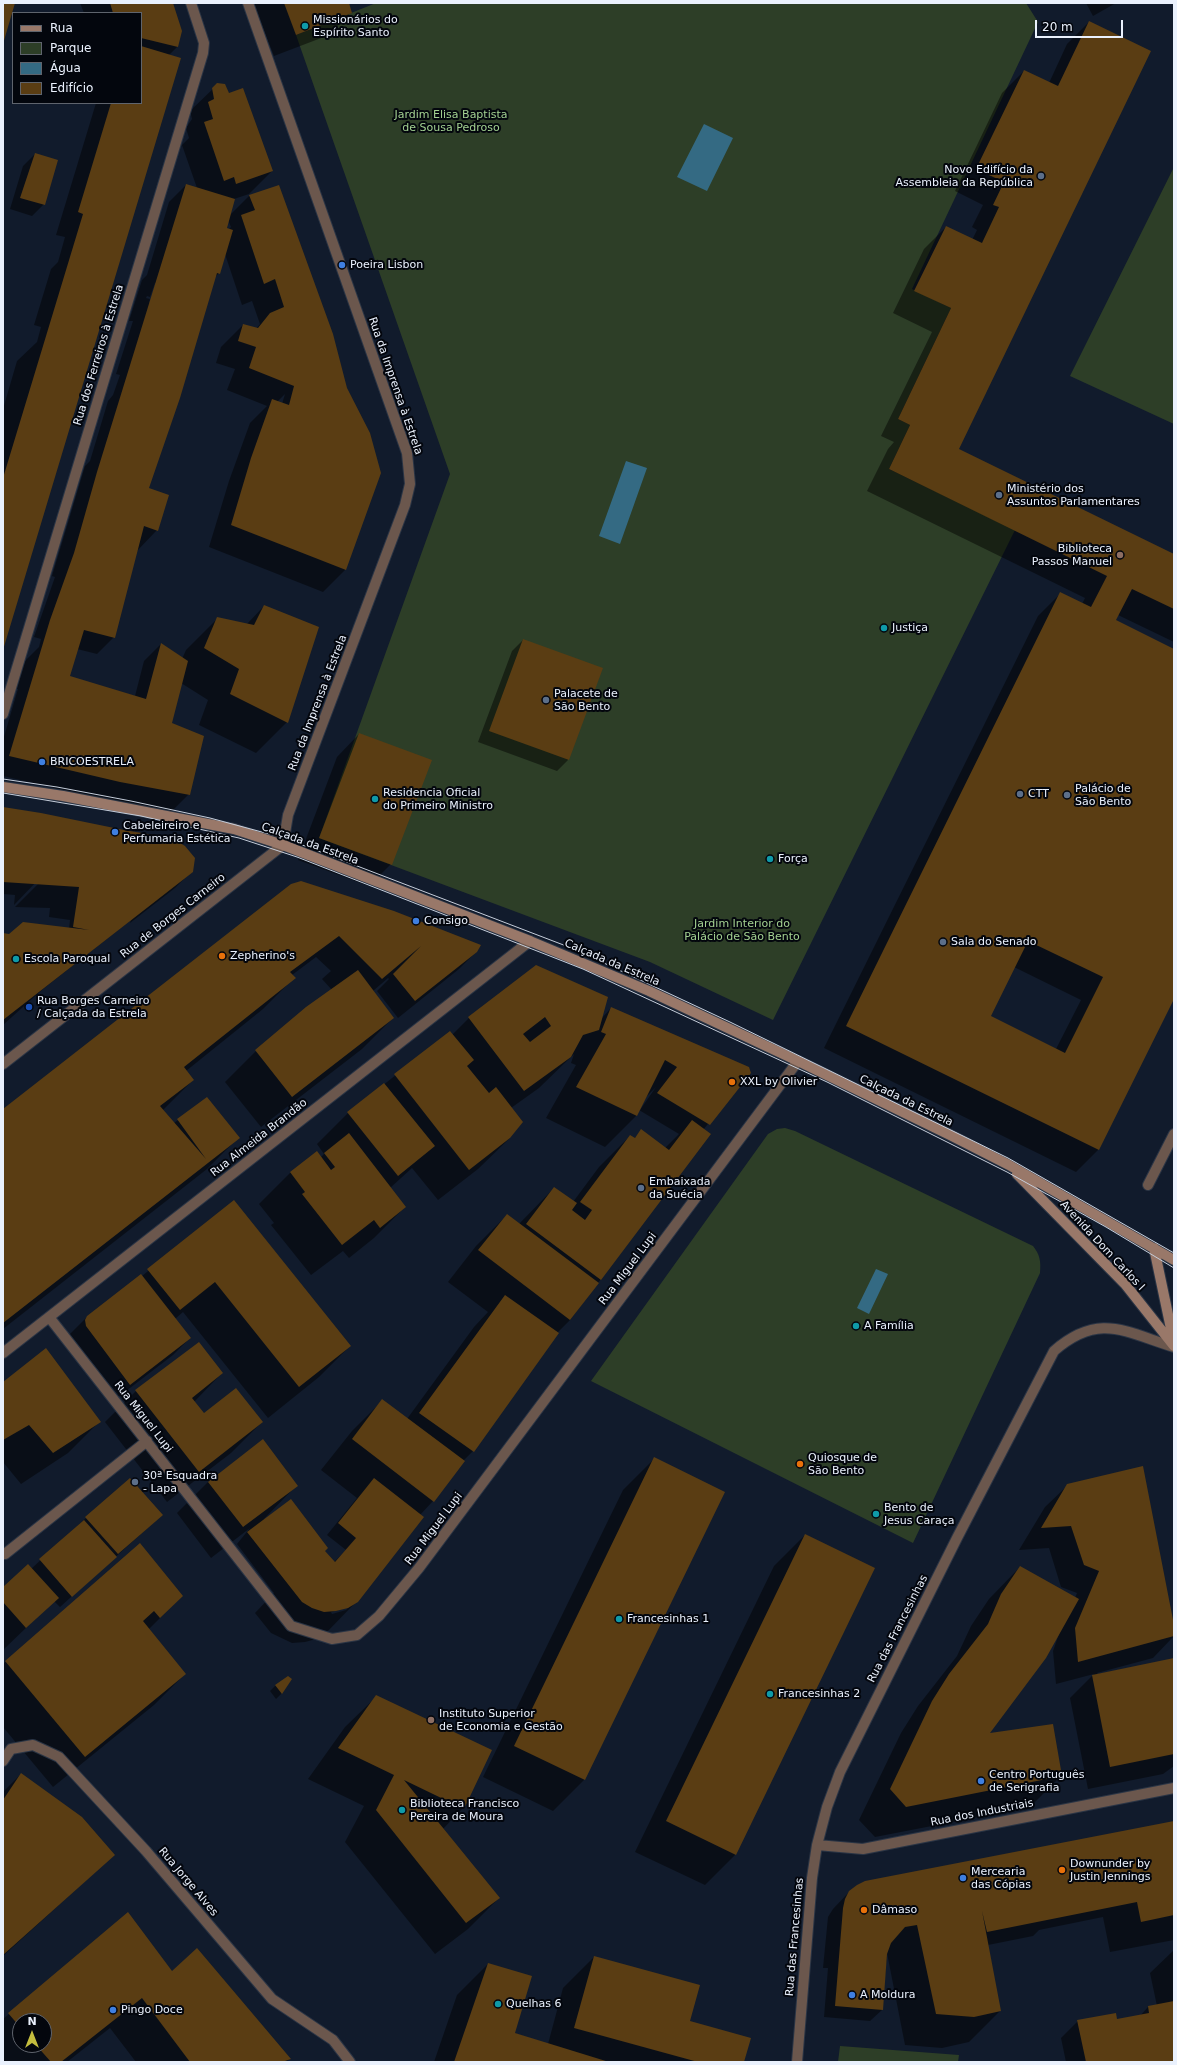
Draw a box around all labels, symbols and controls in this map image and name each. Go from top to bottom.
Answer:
legend [12,12,142,104]
scale bar [1037,12,1125,38]
place label: Missionários do Espírito Santo [313,13,398,39]
text: 20 m [1042,20,1073,34]
text: Rua [50,21,73,35]
marker: Missionários do Espírito Santo [300,21,310,31]
text: Parque [50,41,91,55]
text: Água [50,61,81,75]
text: Edifício [50,81,93,95]
park label: Jardim Elisa Baptista de Sousa Pedroso [394,108,508,134]
place label: Novo Edifício da Assembleia da República [895,163,1033,189]
marker: Novo Edifício da Assembleia da República [1036,171,1046,181]
place label: Poeira Lisbon [350,258,423,272]
marker: Poeira Lisbon [337,260,347,270]
street label: Rua dos Ferreiros à Estrela [71,283,127,427]
street label: Rua da Imprensa à Estrela [365,315,425,457]
place label: Ministério dos Assuntos Parlamentares [1007,482,1140,508]
marker: Ministério dos Assuntos Parlamentares [994,490,1004,500]
place label: Biblioteca Passos Manuel [1032,542,1112,568]
marker: Biblioteca Passos Manuel [1115,550,1125,560]
place label: Justiça [892,621,928,635]
marker: Justiça [879,623,889,633]
street label: Rua da Imprensa à Estrela [286,633,350,773]
place label: Palacete de São Bento [554,687,618,713]
marker: Palacete de São Bento [541,695,551,705]
place label: BRICOESTRELA [50,755,134,769]
marker: BRICOESTRELA [37,757,47,767]
place label: Palácio de São Bento [1075,782,1131,808]
place label: Residencia Oficial do Primeiro Ministro [383,786,493,812]
place label: CTT [1028,787,1049,801]
marker: CTT [1015,789,1025,799]
marker: Palácio de São Bento [1062,790,1072,800]
marker: Residencia Oficial do Primeiro Ministro [370,794,380,804]
place label: Cabeleireiro e Perfumaria Estética [123,819,231,845]
street label: Calçada da Estrela [260,820,360,868]
marker: Cabeleireiro e Perfumaria Estética [110,827,120,837]
place label: Força [778,852,808,866]
marker: Força [765,854,775,864]
street label: Rua de Borges Carneiro [118,871,228,961]
place label: Consigo [424,914,468,928]
marker: Consigo [411,916,421,926]
park label: Jardim Interior do Palácio de São Bento [684,917,800,943]
place label: Sala do Senado [951,935,1036,949]
street label: Calçada da Estrela [562,937,662,989]
marker: Sala do Senado [938,937,948,947]
place label: Zepherino's [230,949,295,963]
marker: Zepherino's [217,951,227,961]
place label: Escola Paroqual [24,952,110,966]
marker: Escola Paroqual [11,954,21,964]
place label: Rua Borges Carneiro / Calçada da Estrela [37,994,149,1020]
marker: Rua Borges Carneiro / Calçada da Estrela [24,1002,34,1012]
street label: Calçada da Estrela [857,1073,955,1129]
place label: XXL by Olivier [740,1075,817,1089]
marker: XXL by Olivier [727,1077,737,1087]
street label: Rua Almeida Brandão [208,1096,310,1180]
place label: Embaixada da Suécia [649,1175,710,1201]
marker: Embaixada da Suécia [636,1183,646,1193]
street label: Avenida Dom Carlos I [1057,1198,1147,1294]
street label: Rua Miguel Lupi [597,1230,659,1308]
place label: A Família [864,1319,914,1333]
marker: A Família [851,1321,861,1331]
street label: Rua Miguel Lupi [111,1379,175,1455]
place label: Quiosque de São Bento [808,1451,877,1477]
marker: Quiosque de São Bento [795,1459,805,1469]
place label: 30ª Esquadra - Lapa [143,1469,217,1495]
marker: 30ª Esquadra - Lapa [130,1477,140,1487]
street label: Rua Miguel Lupi [403,1490,465,1568]
place label: Bento de Jesus Caraça [884,1501,954,1527]
marker: Bento de Jesus Caraça [871,1509,881,1519]
street label: Rua das Francesinhas [865,1573,931,1685]
place label: Francesinhas 1 [627,1612,709,1626]
marker: Francesinhas 1 [614,1614,624,1624]
place label: Francesinhas 2 [778,1687,860,1701]
marker: Francesinhas 2 [765,1689,775,1699]
place label: Instituto Superior de Economia e Gestão [439,1707,563,1733]
marker: Instituto Superior de Economia e Gestão [426,1715,436,1725]
place label: Centro Português de Serigrafia [989,1768,1084,1794]
marker: Centro Português de Serigrafia [976,1776,986,1786]
place label: Biblioteca Francisco Pereira de Moura [410,1797,519,1823]
street label: Rua dos Industriais [929,1797,1035,1829]
marker: Biblioteca Francisco Pereira de Moura [397,1805,407,1815]
street label: Rua Jorge Alves [155,1845,221,1919]
place label: Downunder by Justin Jennings [1070,1857,1150,1883]
place label: Mercearia das Cópias [971,1865,1031,1891]
marker: Downunder by Justin Jennings [1057,1865,1067,1875]
marker: Mercearia das Cópias [958,1873,968,1883]
street label: Rua das Francesinhas [783,1877,807,1997]
place label: Dâmaso [872,1903,917,1917]
marker: Dâmaso [859,1905,869,1915]
place label: A Moldura [860,1988,916,2002]
marker: A Moldura [847,1990,857,2000]
place label: Quelhas 6 [506,1997,561,2011]
marker: Quelhas 6 [493,1999,503,2009]
place label: Pingo Doce [121,2003,183,2017]
marker: Pingo Doce [108,2005,118,2015]
north arrow [12,2013,52,2053]
text: N [27,2015,37,2028]

